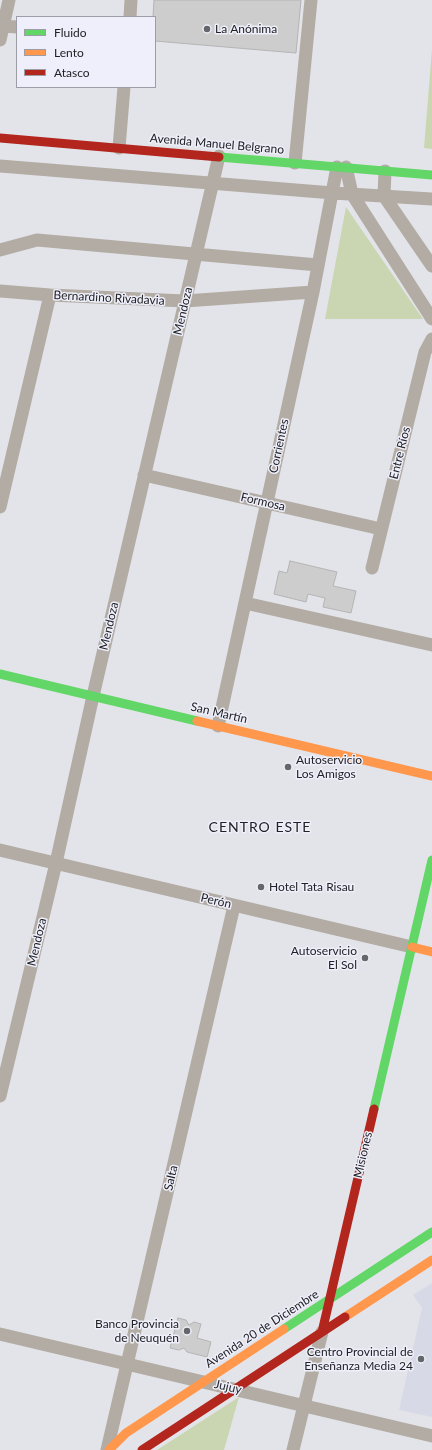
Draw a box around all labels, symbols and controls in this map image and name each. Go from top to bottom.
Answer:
legend [16,16,156,88]
place label: La Anónima [215,22,277,36]
marker: La Anónima [202,24,212,34]
text: Fluido [54,25,87,40]
text: Lento [54,45,84,60]
text: Atasco [54,65,90,80]
street label: Avenida Manuel Belgrano [149,131,285,157]
street label: Mendoza [170,286,196,336]
street label: Bernardino Rivadavia [53,288,165,308]
street label: Corrientes [266,418,292,474]
street label: Entre Ríos [387,425,413,481]
street label: Formosa [239,490,287,514]
street label: Mendoza [96,601,122,651]
street label: San Martín [189,700,249,726]
place label: Autoservicio Los Amigos [296,753,362,781]
marker: Autoservicio Los Amigos [283,762,293,772]
district label: CENTRO ESTE [209,819,311,835]
place label: Hotel Tata Risau [269,880,354,894]
marker: Hotel Tata Risau [256,882,266,892]
street label: Perón [199,891,233,911]
street label: Mendoza [24,917,50,967]
place label: Autoservicio El Sol [291,944,357,972]
marker: Autoservicio El Sol [360,953,370,963]
street label: Misiones [351,1130,375,1180]
street label: Salta [161,1164,181,1192]
street label: Avenida 20 de Diciembre [203,1287,321,1371]
place label: Banco Provincia de Neuquén [95,1317,179,1345]
marker: Banco Provincia de Neuquén [182,1326,192,1336]
place label: Centro Provincial de Enseñanza Media 24 [304,1345,413,1373]
marker: Centro Provincial de Enseñanza Media 24 [416,1354,426,1364]
street label: Jujuy [213,1377,243,1397]

